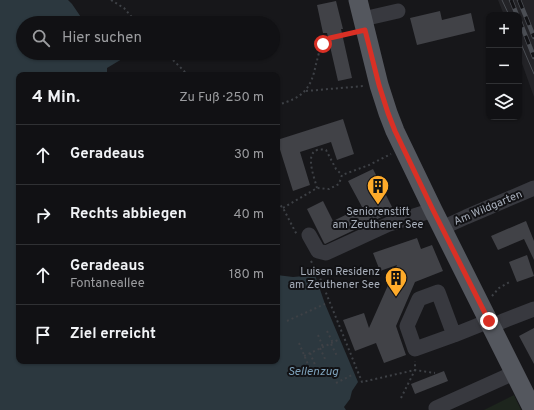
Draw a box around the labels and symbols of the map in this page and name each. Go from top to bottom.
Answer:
route start [314,35,332,53]
building icon: Seniorenstift am Zeuthener See [365,173,391,206]
street label: Am Wildgarten [452,187,524,229]
place label: Seniorenstift am Zeuthener See [333,205,424,232]
place label: Luisen Residenz am Zeuthener See [289,265,380,292]
building icon: Luisen Residenz am Zeuthener See [383,265,409,298]
route end [480,312,498,330]
water label: Sellenzug [288,364,339,380]

